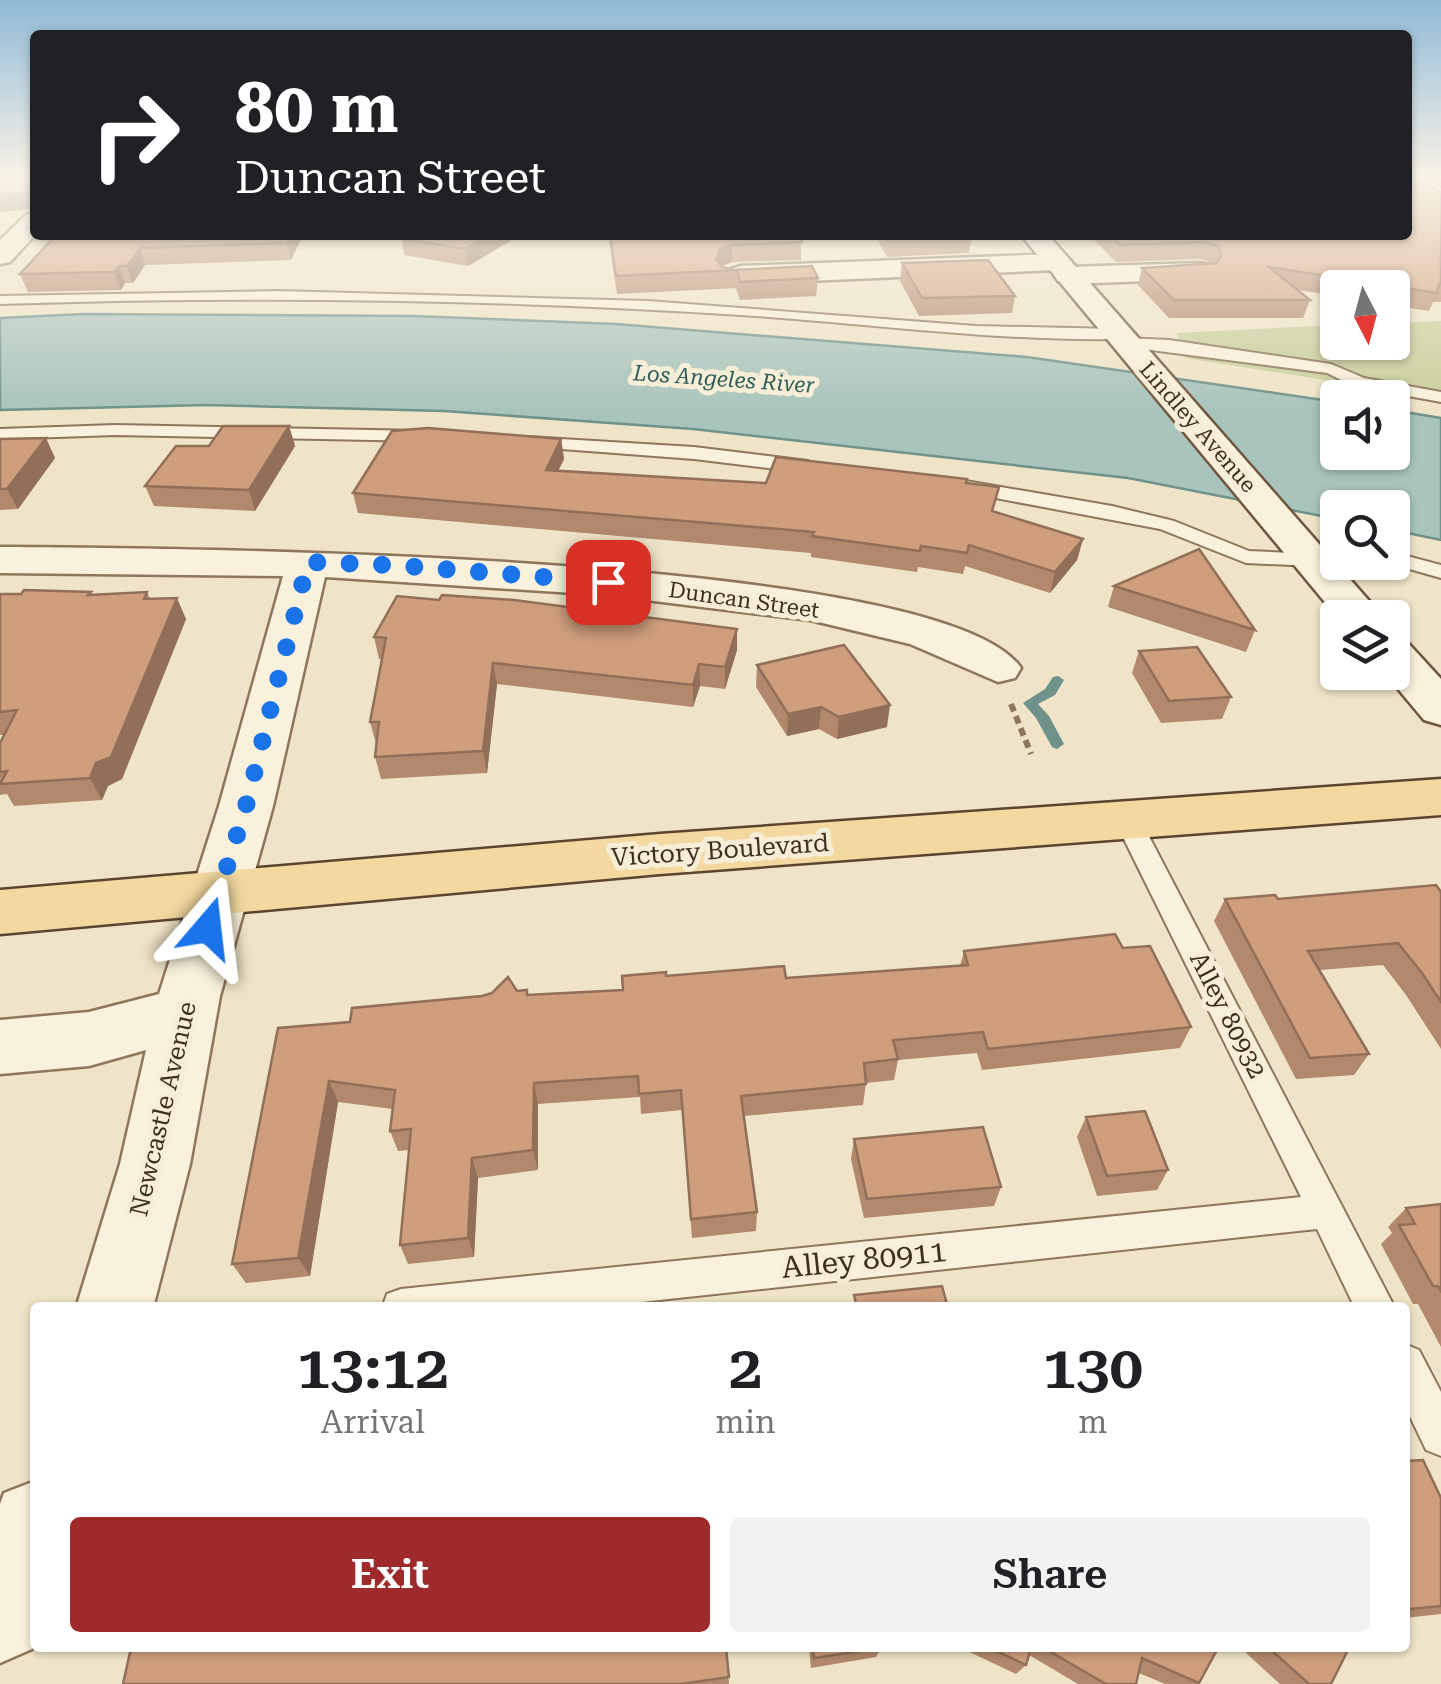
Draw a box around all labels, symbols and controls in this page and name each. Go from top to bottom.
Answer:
text: 80 m [235,67,399,149]
icon: right [70,70,200,200]
text: Duncan Street [235,151,546,204]
north arrow [1320,270,1410,360]
map controls [1320,270,1410,690]
street label: Lindley Avenue [1134,357,1262,497]
water label: Los Angeles River [631,360,816,398]
button: sound [1320,380,1410,470]
button: search [1320,490,1410,580]
pin [566,540,651,625]
icon: arrive [581,555,636,610]
street label: Duncan Street [667,577,821,623]
button: layers [1320,600,1410,690]
street label: Victory Boulevard [610,828,830,872]
position arrow [156,876,260,980]
street label: Alley 80932 [1184,947,1272,1083]
street label: Newcastle Avenue [124,999,202,1219]
street label: Alley 80911 [780,1233,948,1285]
text: 13:12 [297,1332,449,1403]
text: 2 [729,1332,762,1403]
text: 130 [1042,1332,1143,1403]
text: Arrival [321,1403,425,1441]
text: min [716,1403,776,1441]
text: m [1078,1403,1107,1441]
button: Exit [70,1517,710,1632]
button: Share [730,1517,1370,1632]

